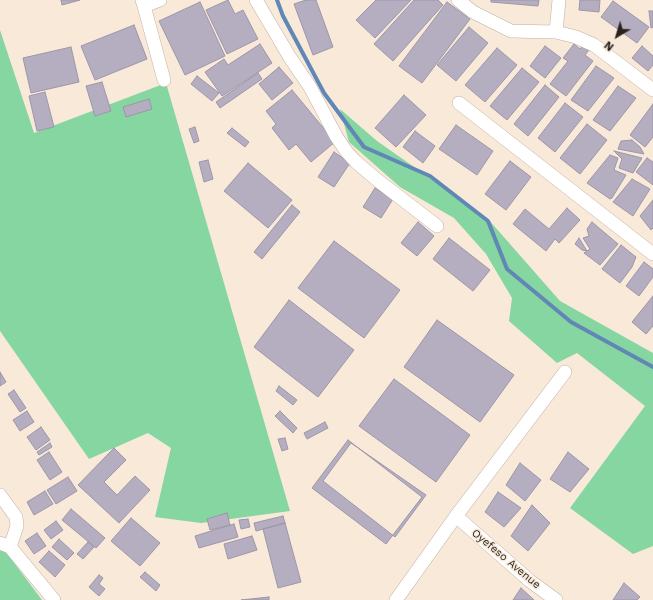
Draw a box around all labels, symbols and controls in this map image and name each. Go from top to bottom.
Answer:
north arrow [597,16,637,56]
text: N [602,38,617,53]
street label: Oyefeso Avenue [469,526,543,592]

